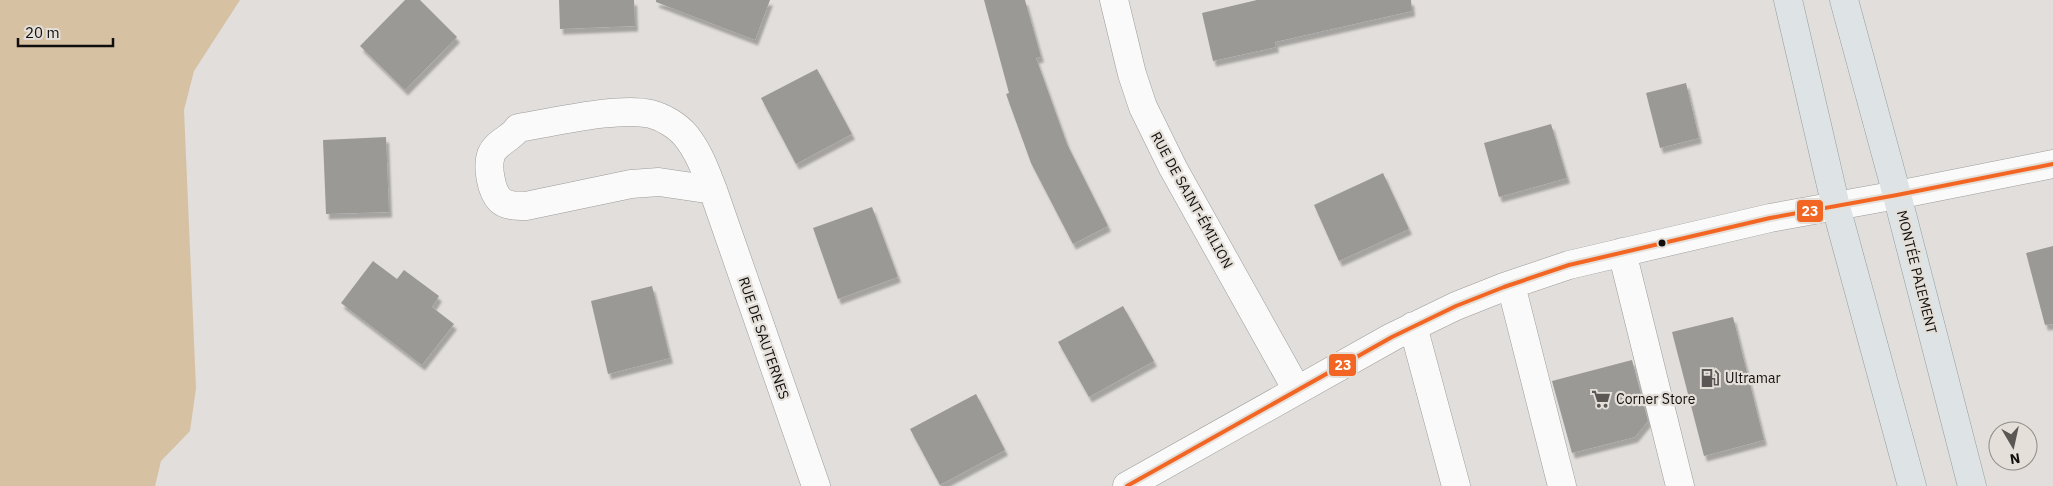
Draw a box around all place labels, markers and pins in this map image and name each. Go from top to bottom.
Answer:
unlabelled marker [1657,238,1667,248]
fuel station icon: Ultramar [1699,367,1721,389]
place label: Ultramar [1725,369,1781,387]
supermarket icon: Corner Store [1590,388,1612,410]
place label: Corner Store [1616,390,1696,408]

